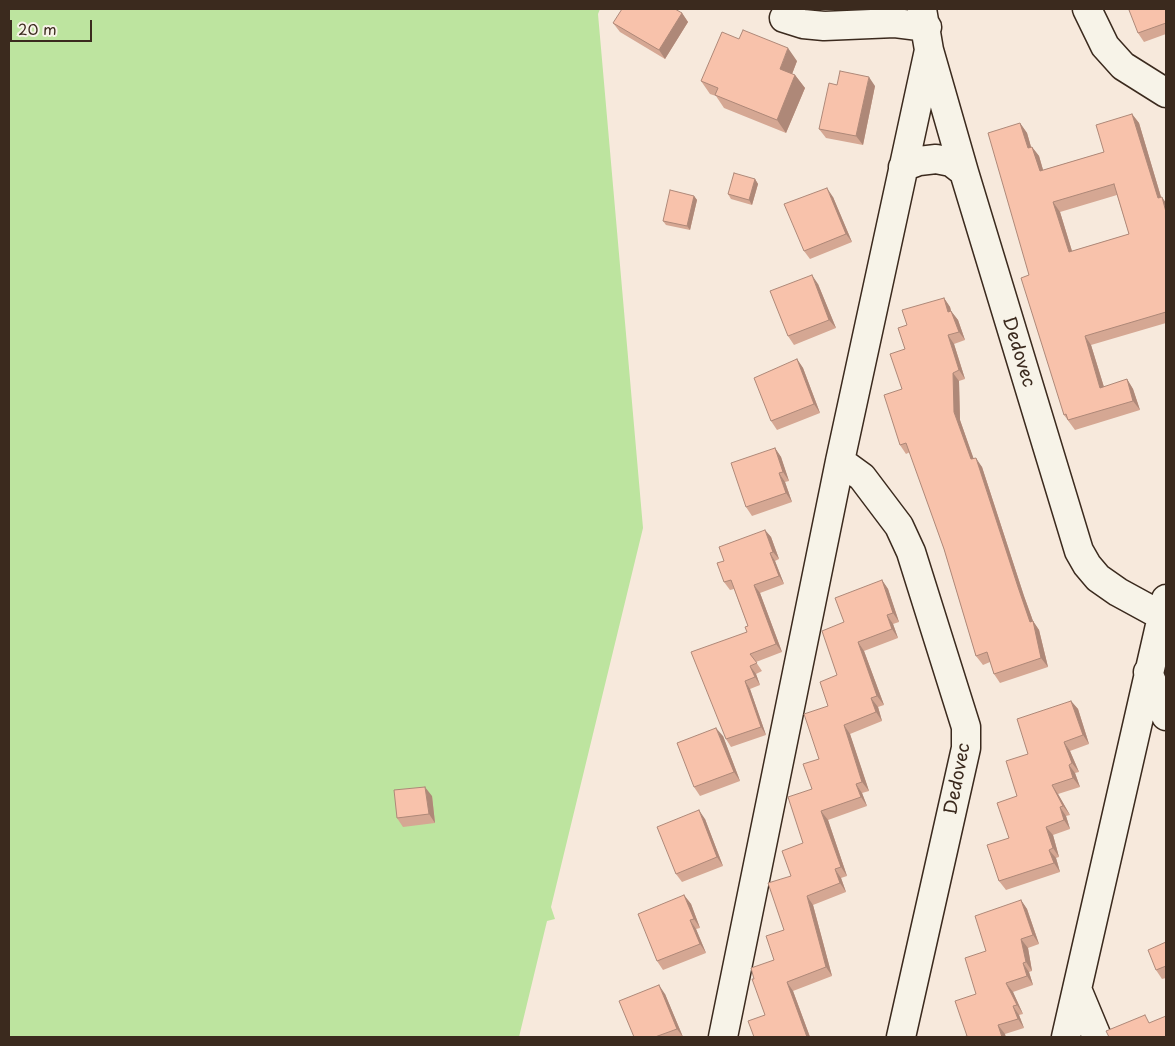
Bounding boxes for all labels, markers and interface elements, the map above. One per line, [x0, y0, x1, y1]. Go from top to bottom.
scale bar [12, 10, 95, 42]
text: 20 m [18, 17, 57, 40]
street label: Dedovec [997, 314, 1039, 390]
street label: Dedovec [940, 741, 976, 817]

